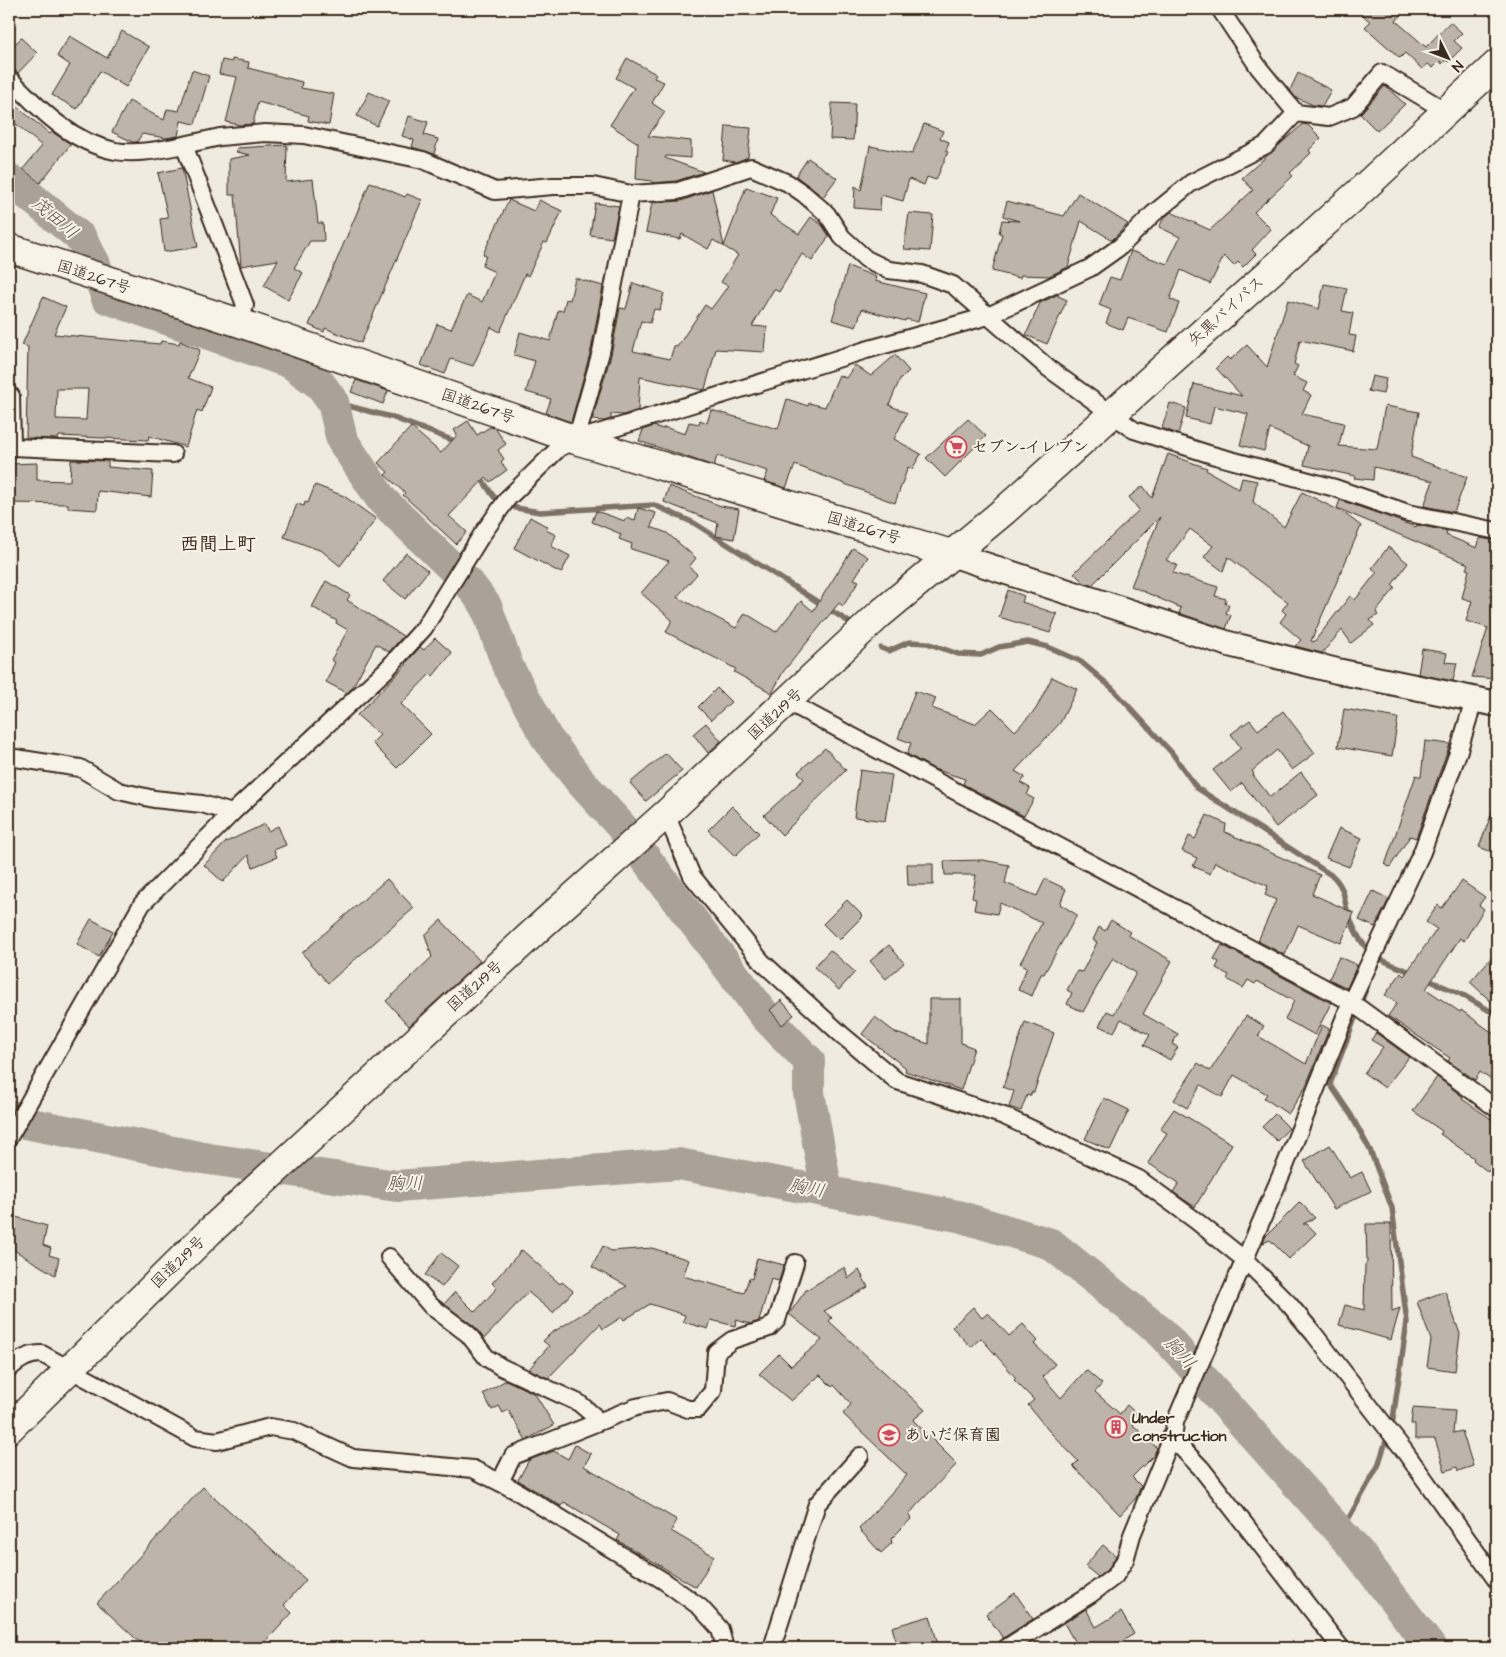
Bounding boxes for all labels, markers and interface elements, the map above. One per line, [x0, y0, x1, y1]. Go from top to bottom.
north arrow [1424, 32, 1474, 82]
text: N [1446, 56, 1467, 76]
water label: 茂田川 [26, 191, 84, 245]
street label: 国道267号 [54, 255, 134, 299]
street label: 矢黒バイパス [1183, 271, 1269, 351]
street label: 国道267号 [438, 383, 518, 429]
supermarket icon: セブン-イレブン [944, 435, 968, 459]
place label: セブン-イレブン [972, 436, 1089, 458]
street label: 国道267号 [824, 506, 904, 550]
district label: 西間上町 [180, 531, 256, 558]
street label: 国道219号 [743, 683, 807, 745]
street label: 国道219号 [442, 955, 508, 1017]
water label: 胸川 [387, 1171, 423, 1196]
water label: 胸川 [787, 1172, 827, 1204]
street label: 国道219号 [146, 1230, 210, 1294]
water label: 胸川 [1159, 1331, 1201, 1375]
place label: Under construction [1132, 1407, 1227, 1447]
building icon: Under construction [1104, 1415, 1128, 1439]
school or university icon: あいだ保育園 [877, 1423, 901, 1447]
place label: あいだ保育園 [905, 1424, 1001, 1446]

